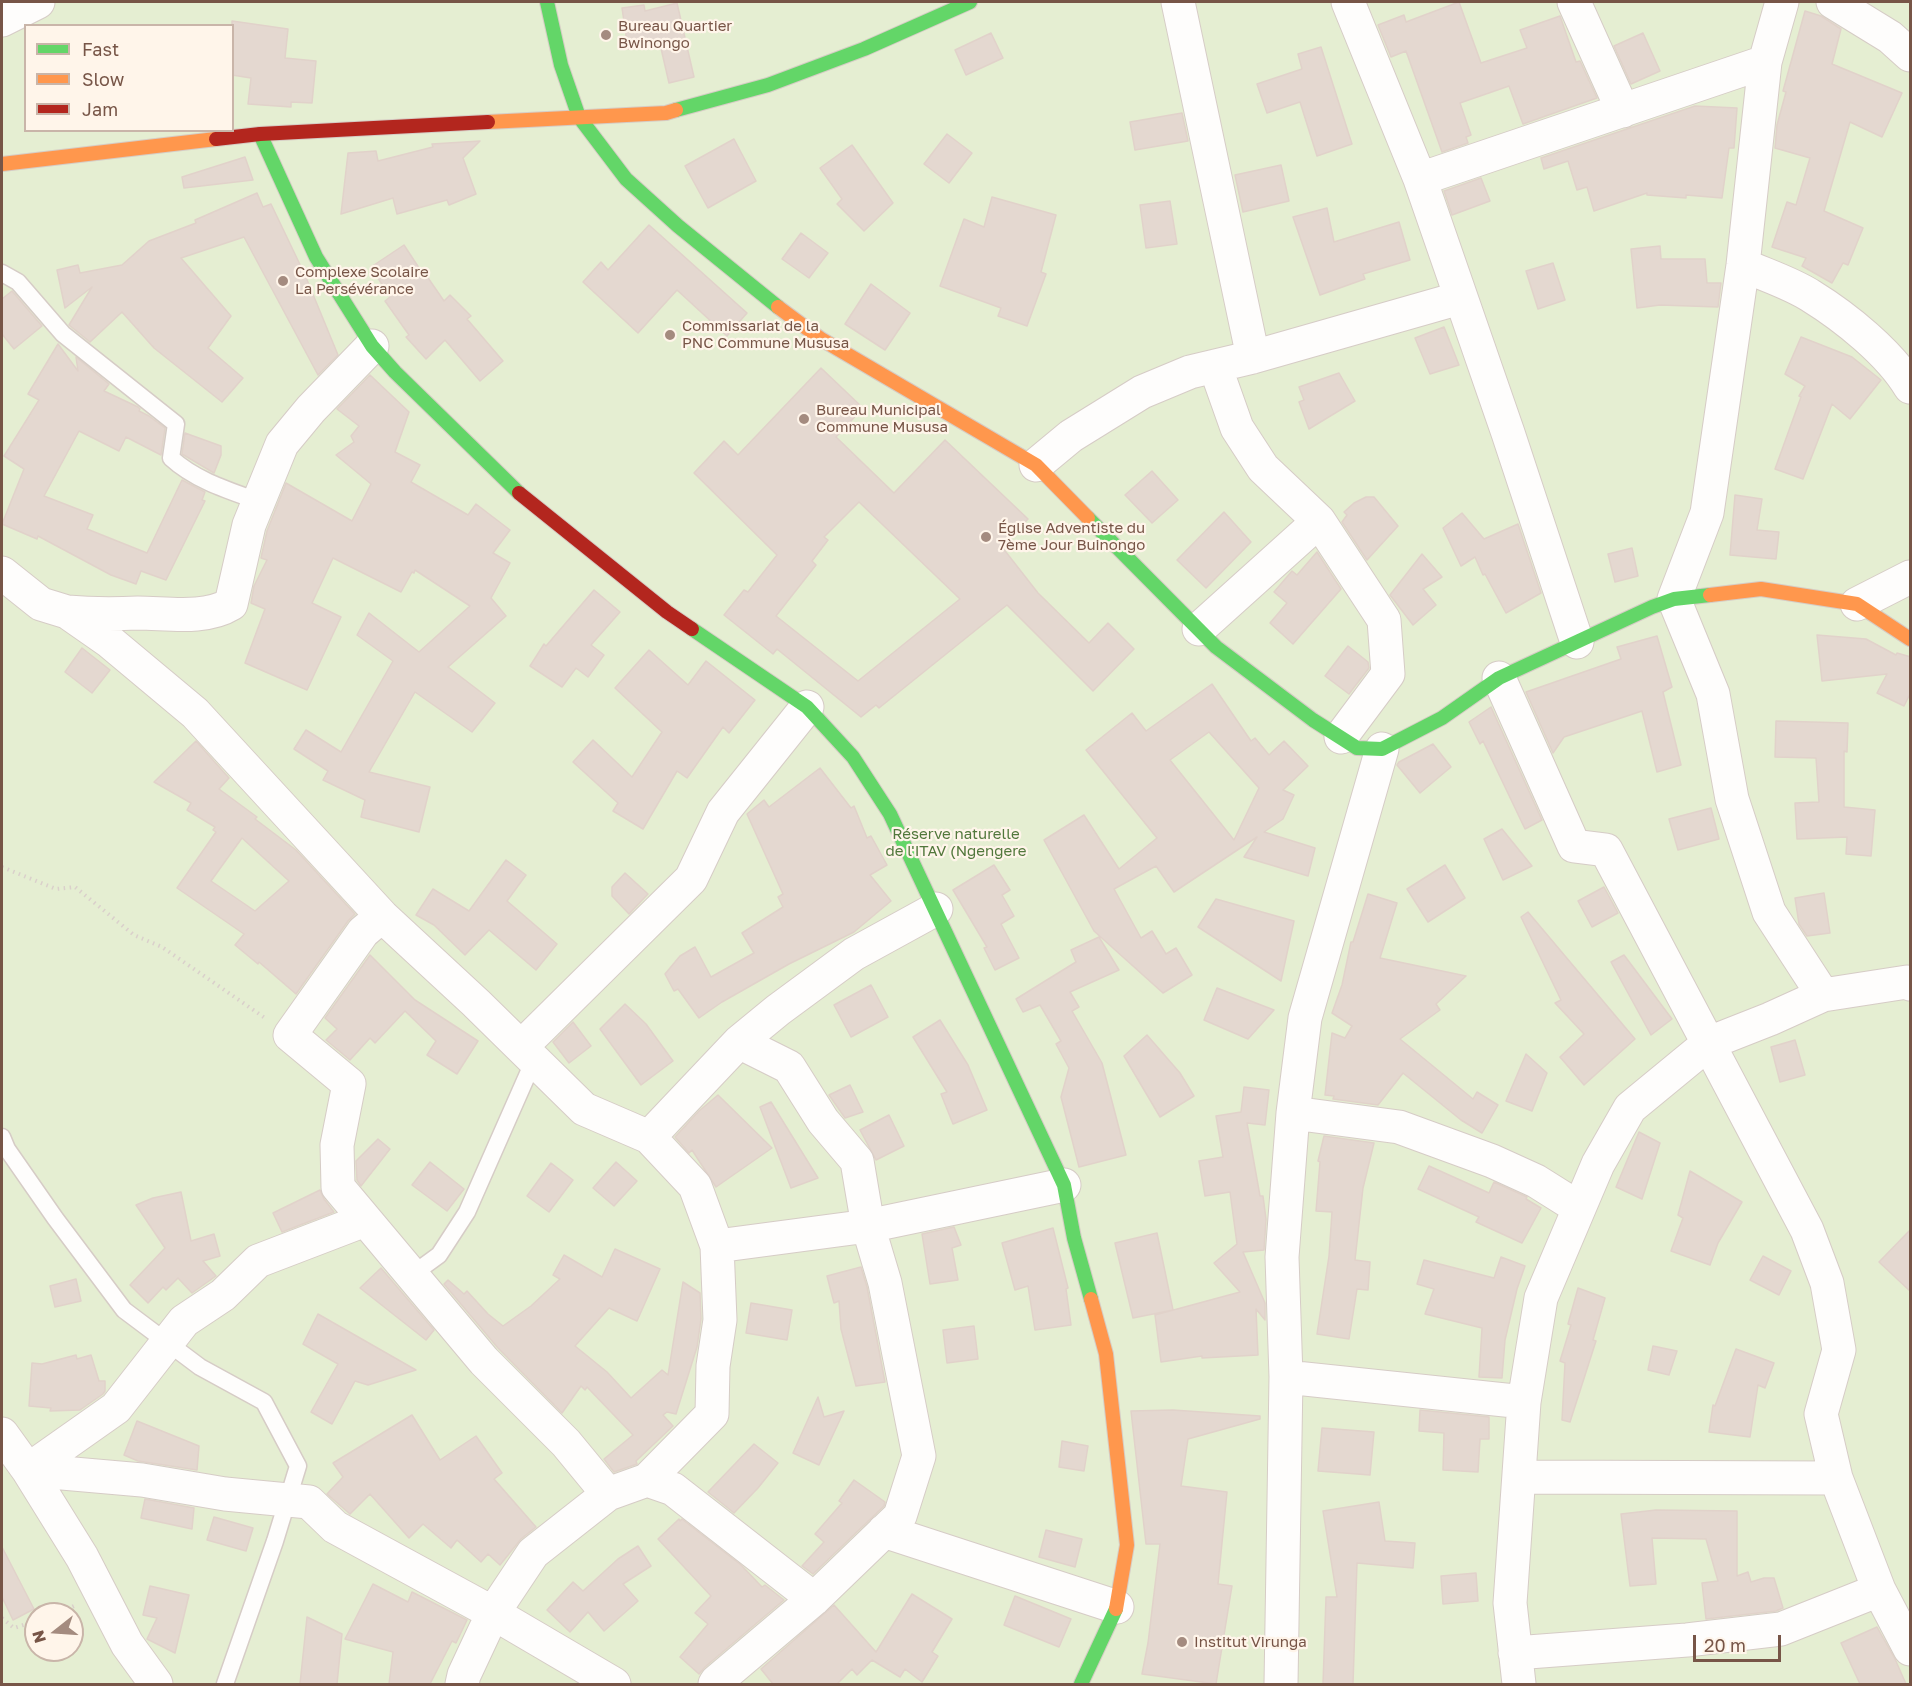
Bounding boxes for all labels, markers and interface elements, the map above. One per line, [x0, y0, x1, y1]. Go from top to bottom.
place label: Bureau Quartier Bwinongo [618, 17, 732, 52]
legend [24, 24, 234, 132]
marker: Bureau Quartier Bwinongo [599, 28, 613, 42]
text: Fast [82, 38, 119, 60]
text: Slow [82, 68, 124, 90]
text: Jam [82, 98, 118, 120]
place label: Complexe Scolaire La Persévérance [295, 263, 429, 298]
marker: Complexe Scolaire La Persévérance [276, 274, 290, 288]
place label: Commissariat de la PNC Commune Mususa [682, 317, 849, 352]
marker: Commissariat de la PNC Commune Mususa [663, 328, 677, 342]
place label: Bureau Municipal Commune Mususa [816, 401, 948, 436]
marker: Bureau Municipal Commune Mususa [797, 412, 811, 426]
place label: Église Adventiste du 7ème Jour Buinongo [998, 519, 1145, 554]
marker: Église Adventiste du 7ème Jour Buinongo [979, 530, 993, 544]
park label: Réserve naturelle de l'ITAV (Ngengere [885, 825, 1027, 860]
north arrow [24, 1602, 84, 1662]
scale bar [1696, 1623, 1784, 1661]
text: N [27, 1628, 50, 1645]
place label: Institut Virunga [1194, 1633, 1307, 1651]
text: 20 m [1704, 1634, 1746, 1656]
marker: Institut Virunga [1175, 1635, 1189, 1649]

